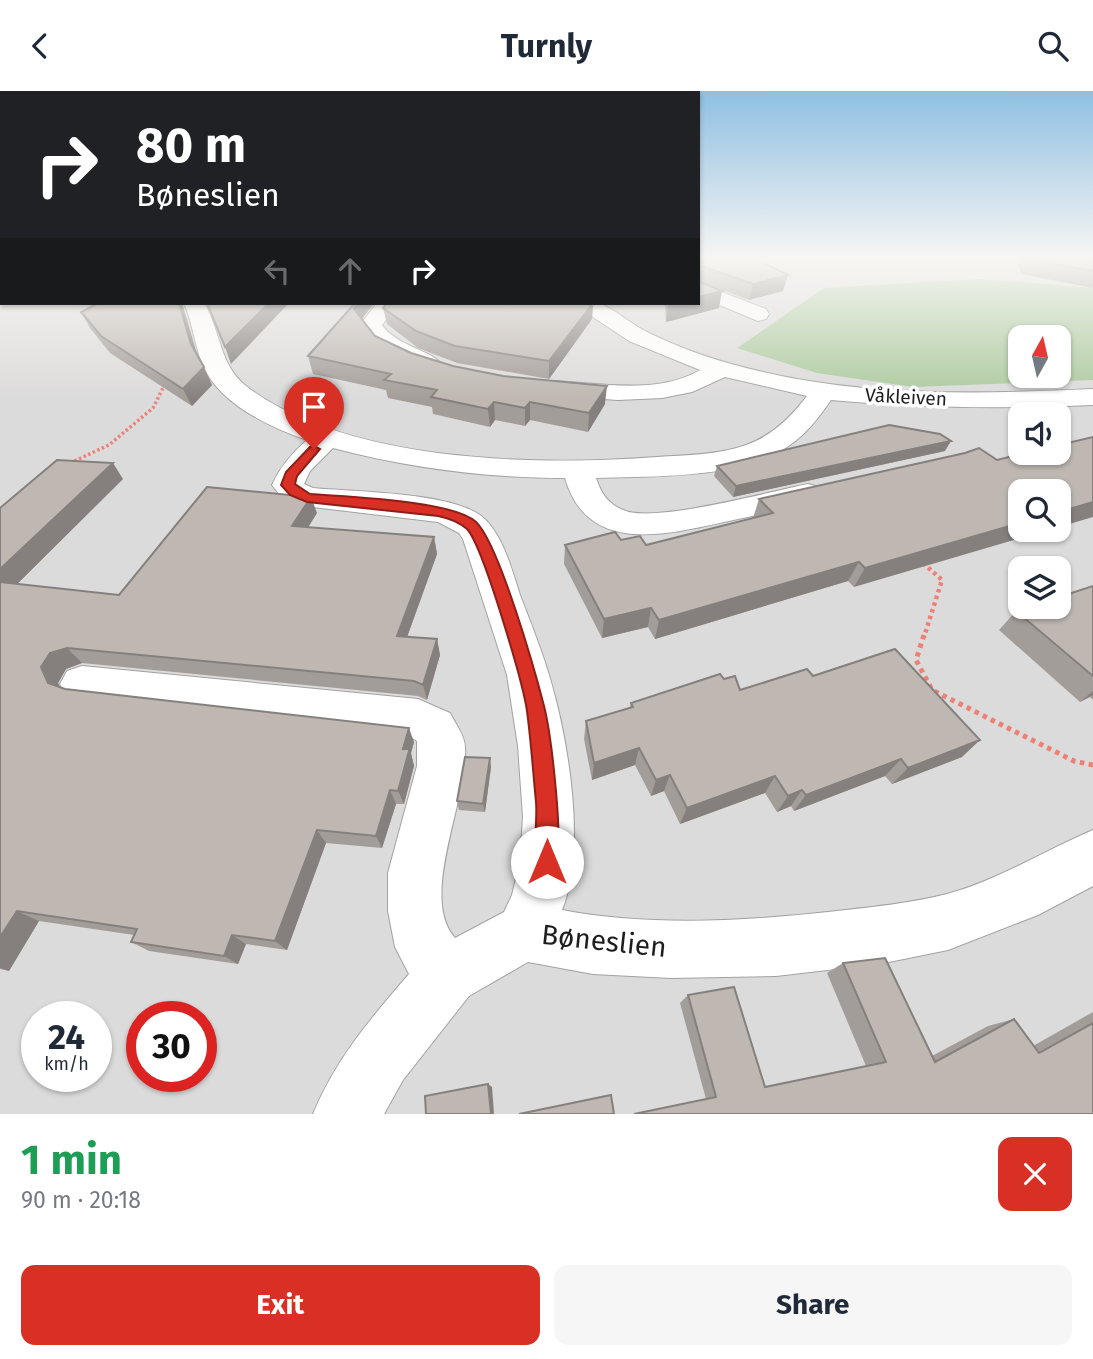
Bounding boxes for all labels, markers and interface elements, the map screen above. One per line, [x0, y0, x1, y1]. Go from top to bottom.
icon: back [21, 27, 59, 65]
text: Turnly [501, 27, 592, 65]
icon: search [1034, 27, 1072, 65]
text: 80 m [136, 116, 246, 175]
icon: right [21, 119, 112, 210]
text: Bøneslien [136, 176, 280, 214]
icon: left [258, 252, 296, 290]
icon: ahead [331, 252, 369, 290]
icon: right [404, 252, 442, 290]
north arrow [1008, 325, 1071, 389]
map controls [1008, 325, 1071, 619]
pin [284, 377, 344, 449]
street label: Våkleiven [865, 383, 947, 411]
icon: arrive [295, 388, 333, 426]
button: sound [1008, 402, 1071, 465]
button: search [1008, 479, 1071, 542]
button: layers [1008, 556, 1071, 619]
position arrow [510, 825, 584, 899]
street label: Bøneslien [540, 918, 668, 964]
speed limit sign: 30 [126, 1001, 217, 1092]
text: 24 [48, 1016, 85, 1058]
text: km/h [44, 1053, 89, 1075]
text: 1 min [21, 1135, 122, 1185]
button: close [998, 1137, 1072, 1211]
text: 90 m · 20:18 [21, 1186, 141, 1214]
button: Exit [21, 1265, 540, 1345]
button: Share [554, 1265, 1072, 1345]

